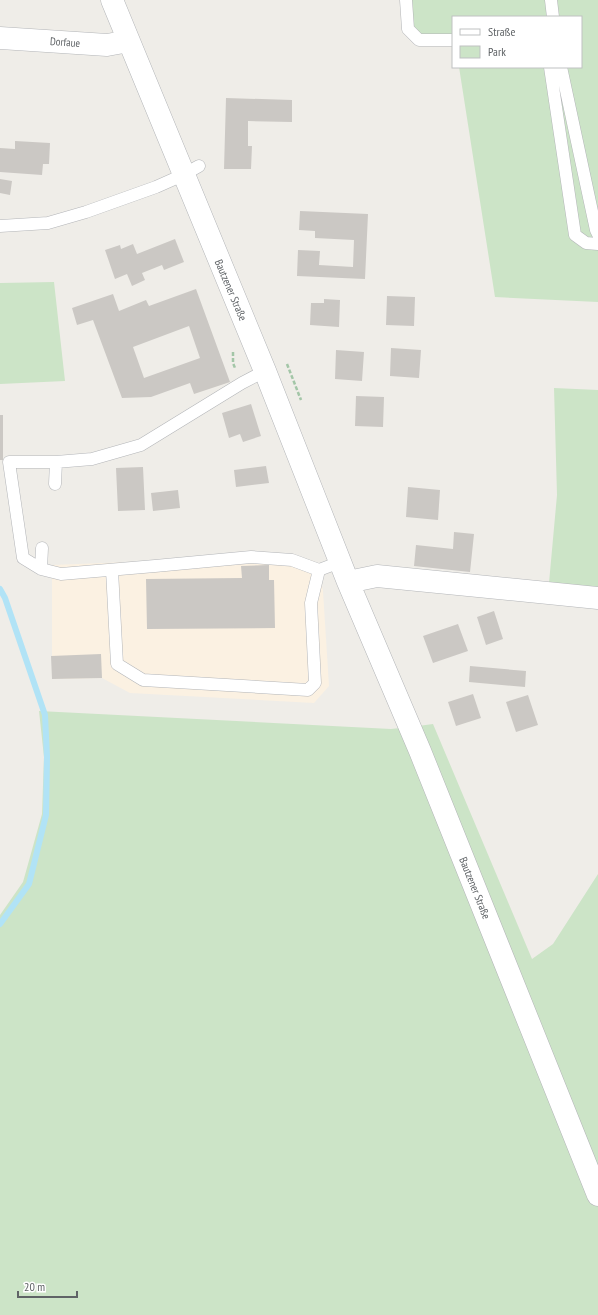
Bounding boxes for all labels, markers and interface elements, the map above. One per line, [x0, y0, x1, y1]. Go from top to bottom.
legend [452, 16, 582, 68]
text: Straße [488, 24, 515, 39]
street label: Dorfaue [50, 34, 81, 50]
text: Park [488, 44, 506, 59]
street label: Bautzener Straße [212, 257, 250, 323]
street label: Bautzener Straße [456, 855, 494, 921]
scale bar [18, 1273, 77, 1299]
text: 20 m [24, 1279, 45, 1294]

